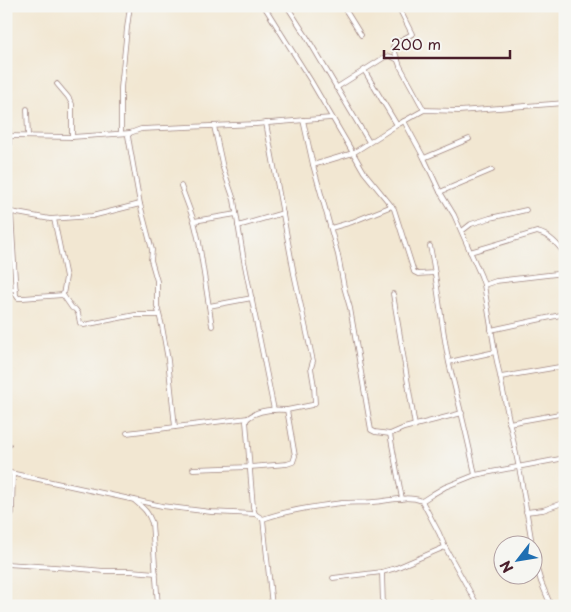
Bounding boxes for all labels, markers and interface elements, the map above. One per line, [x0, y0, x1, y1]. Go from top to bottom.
scale bar [384, 28, 510, 60]
text: 200 m [391, 32, 441, 55]
north arrow [494, 534, 544, 584]
text: N [495, 557, 518, 577]

